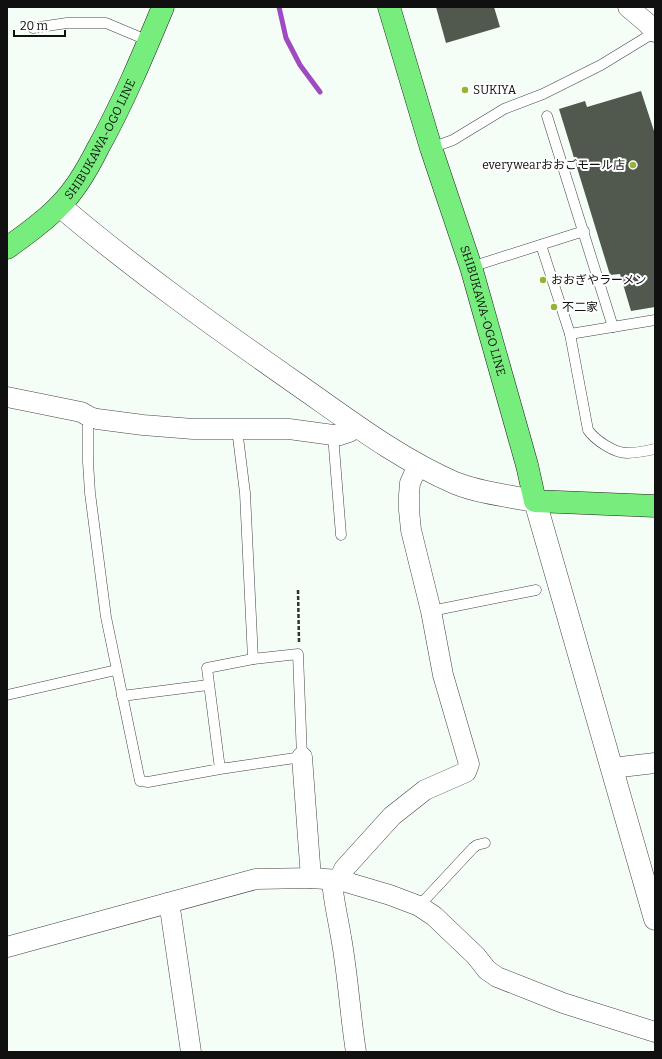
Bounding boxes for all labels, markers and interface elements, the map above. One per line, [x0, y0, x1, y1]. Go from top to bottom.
scale bar [14, 12, 65, 38]
text: 20 m [20, 19, 49, 33]
street label: SHIBUKAWA-OGO LINE [62, 77, 138, 202]
place label: SUKIYA [473, 83, 517, 97]
marker: SUKIYA [460, 85, 470, 95]
place label: everywearおおごモール店 [482, 158, 625, 172]
marker: everywearおおごモール店 [628, 160, 638, 170]
street label: SHIBUKAWA-OGO LINE [457, 244, 508, 378]
place label: おおぎやラーメン [551, 273, 647, 287]
marker: おおぎやラーメン [538, 275, 548, 285]
place label: 不二家 [562, 300, 598, 314]
marker: 不二家 [549, 302, 559, 312]

